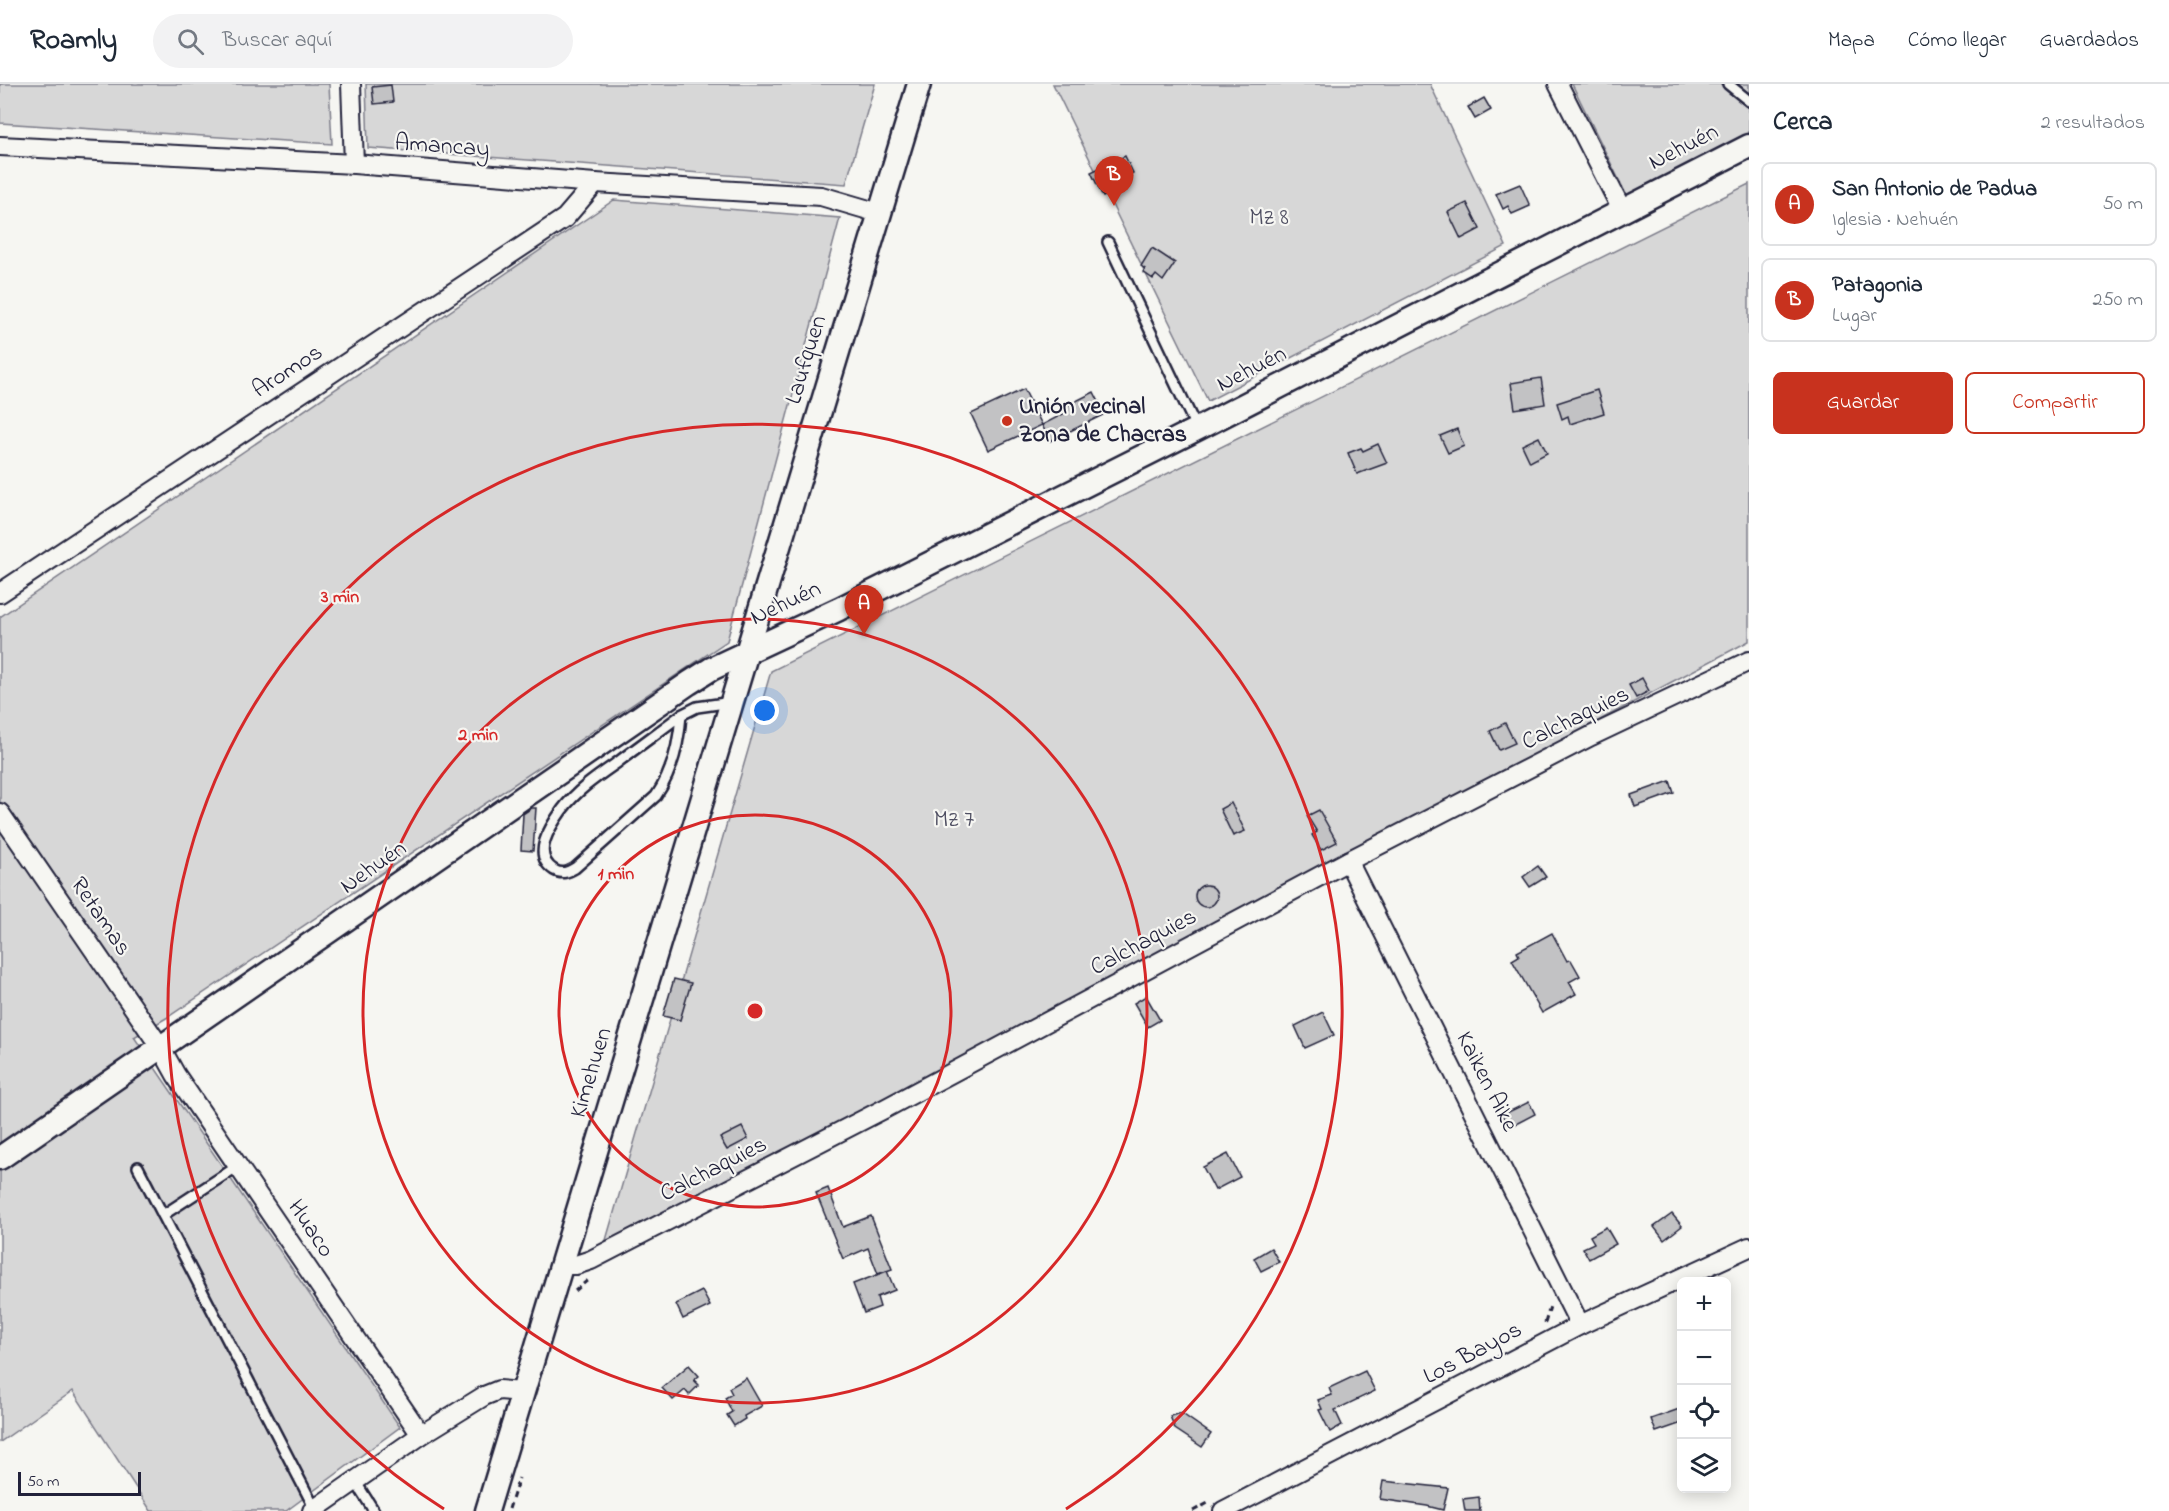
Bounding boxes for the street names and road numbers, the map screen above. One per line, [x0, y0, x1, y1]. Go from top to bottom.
street label: Nehuén [1643, 115, 1725, 181]
street label: Amancay [393, 126, 491, 169]
street label: Laufquen [777, 311, 837, 409]
street label: Aromos [246, 336, 330, 408]
street label: Nehuén [1211, 337, 1293, 403]
street label: Nehuén [745, 572, 827, 636]
street label: Calchaquies [1516, 678, 1636, 760]
street label: Nehuén [333, 832, 415, 904]
street label: Retamas [61, 870, 139, 964]
street label: Calchaquies [1085, 900, 1203, 986]
street label: Kimehuen [562, 1023, 622, 1123]
street label: Kaiken Aike [1446, 1026, 1526, 1138]
street label: Calchaquies [654, 1128, 774, 1212]
street label: Huaco [278, 1193, 342, 1265]
street label: Los Bayos [1417, 1313, 1529, 1396]

